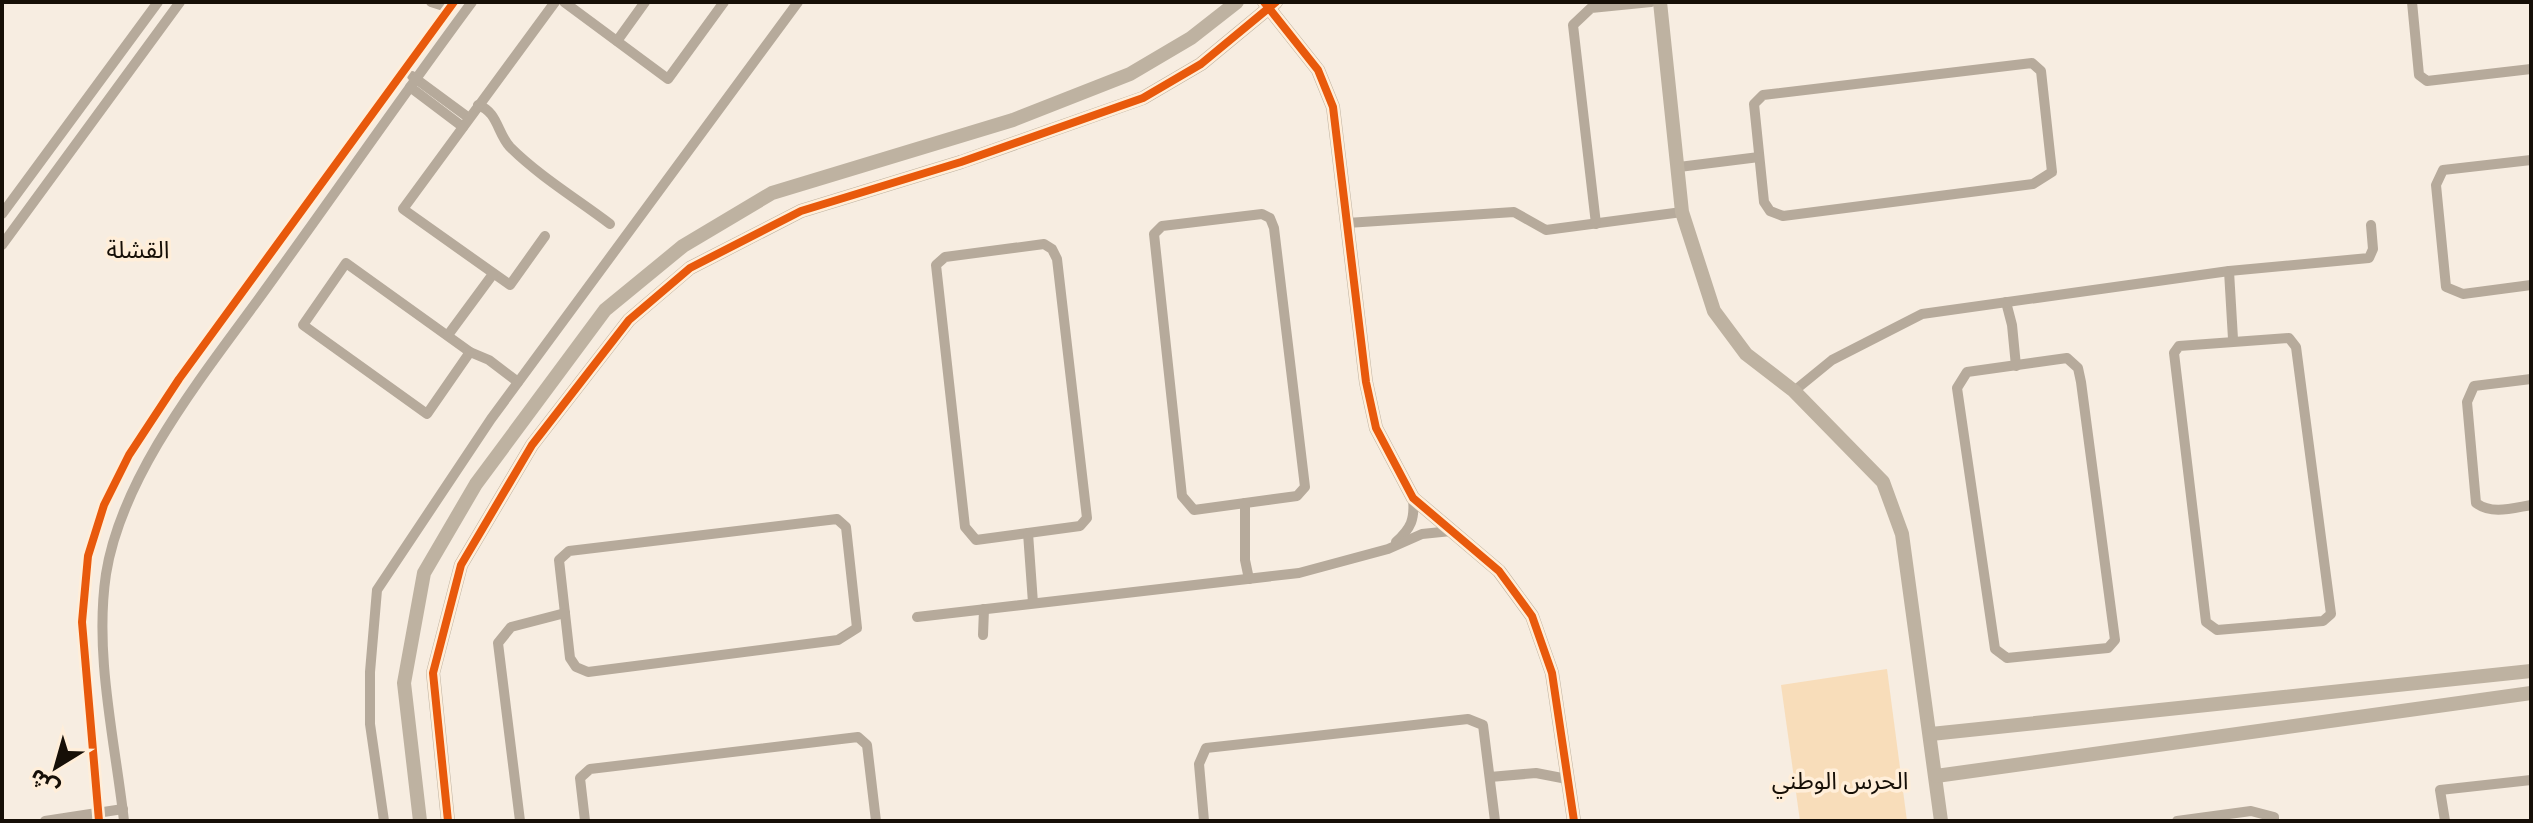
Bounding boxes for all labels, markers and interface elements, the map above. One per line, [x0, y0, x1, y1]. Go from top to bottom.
district label: القشلة [106, 232, 170, 265]
north arrow [16, 727, 96, 807]
text: ش [22, 763, 64, 805]
district label: الحرس الوطني [1772, 763, 1908, 799]

